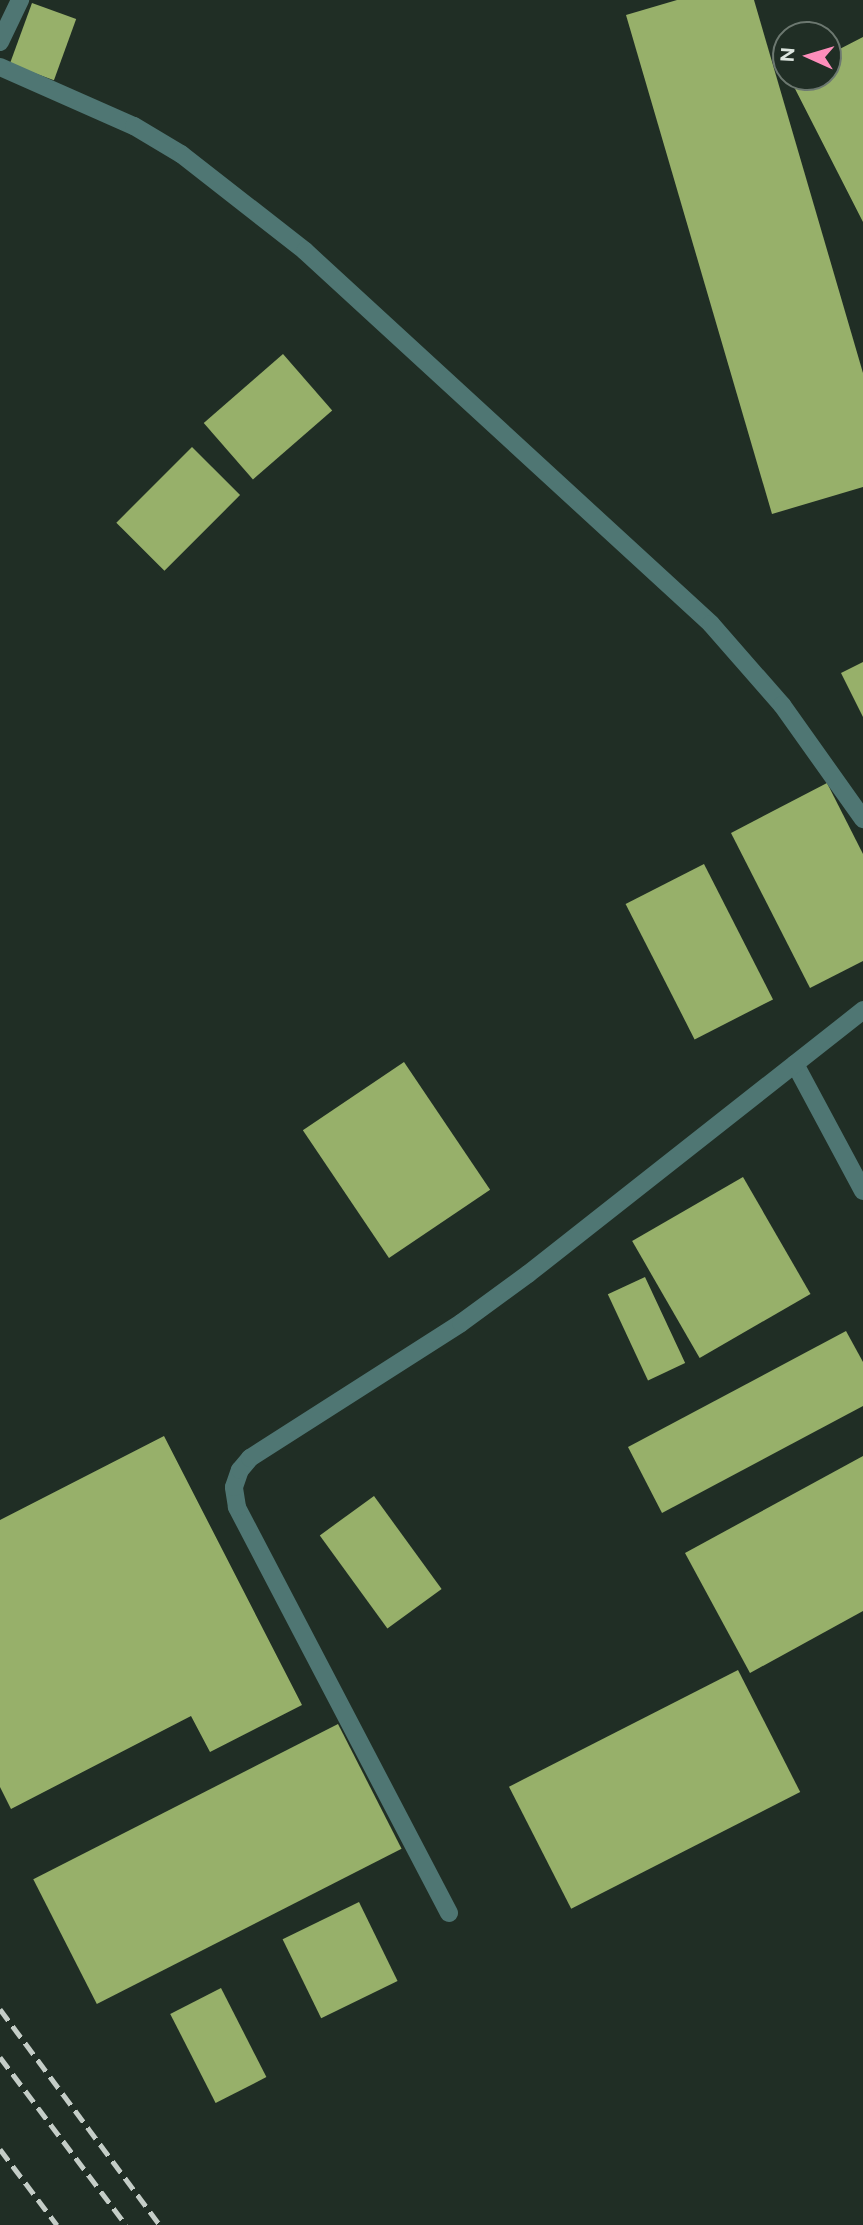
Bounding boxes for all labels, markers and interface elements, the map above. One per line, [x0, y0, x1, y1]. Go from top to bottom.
north arrow [772, 21, 842, 91]
text: N [776, 47, 800, 63]

